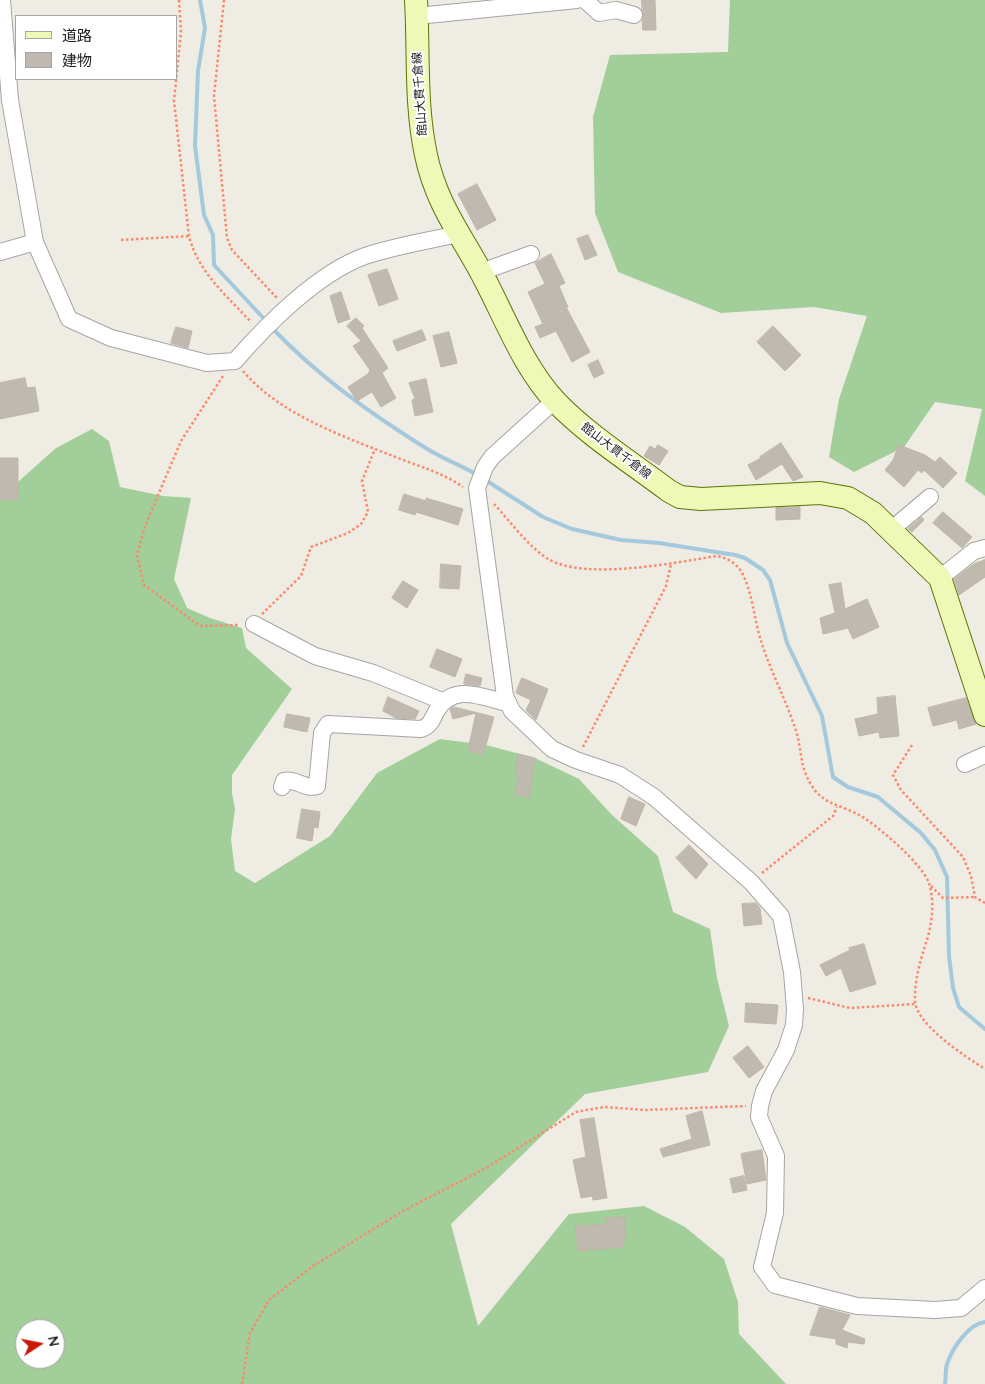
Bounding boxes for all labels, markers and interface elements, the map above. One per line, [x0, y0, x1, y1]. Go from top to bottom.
legend [15, 15, 178, 80]
text: 道路 [62, 26, 92, 45]
text: 建物 [62, 51, 92, 70]
street label: 館山大貫千倉線 [410, 52, 430, 136]
street label: 館山大貫千倉線 [578, 420, 654, 482]
north arrow [15, 1319, 65, 1369]
text: N [44, 1335, 64, 1348]

